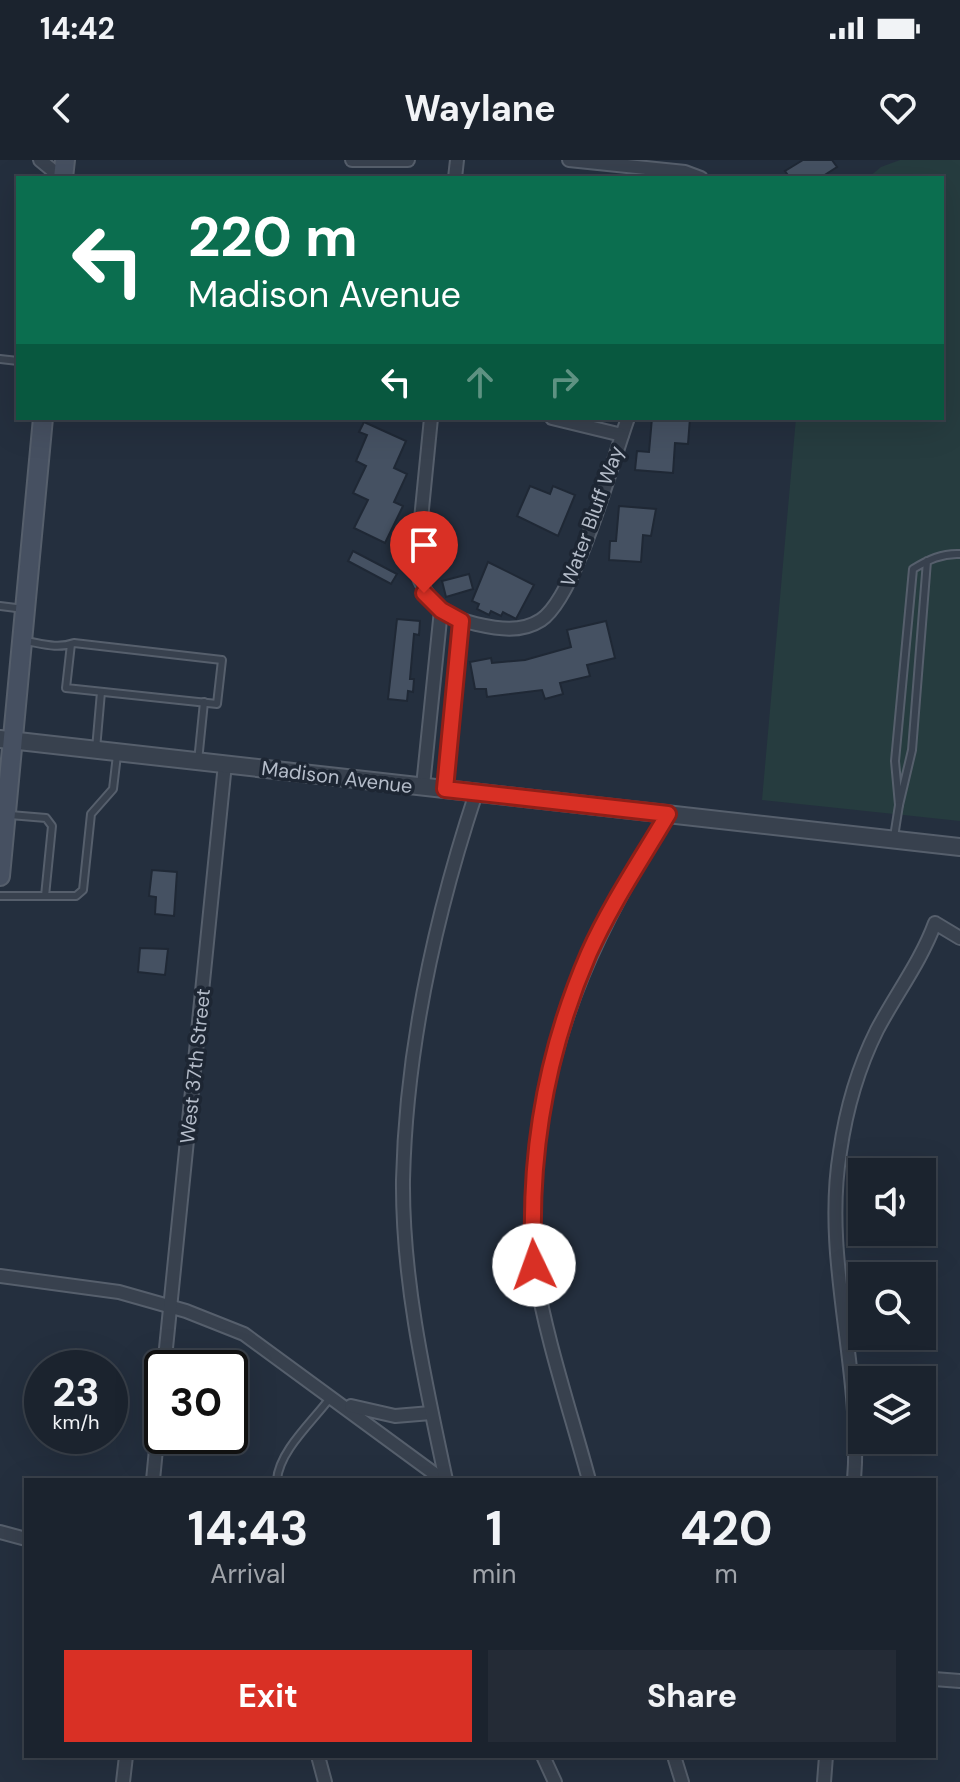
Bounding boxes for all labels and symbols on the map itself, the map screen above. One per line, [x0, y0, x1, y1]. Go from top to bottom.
street label: Water Bluff Way [555, 442, 629, 590]
pin [390, 511, 458, 593]
street label: Madison Avenue [260, 755, 414, 799]
street label: West 37th Street [174, 987, 216, 1145]
position arrow [492, 1223, 576, 1307]
speed limit sign: 30 [144, 1350, 248, 1454]

